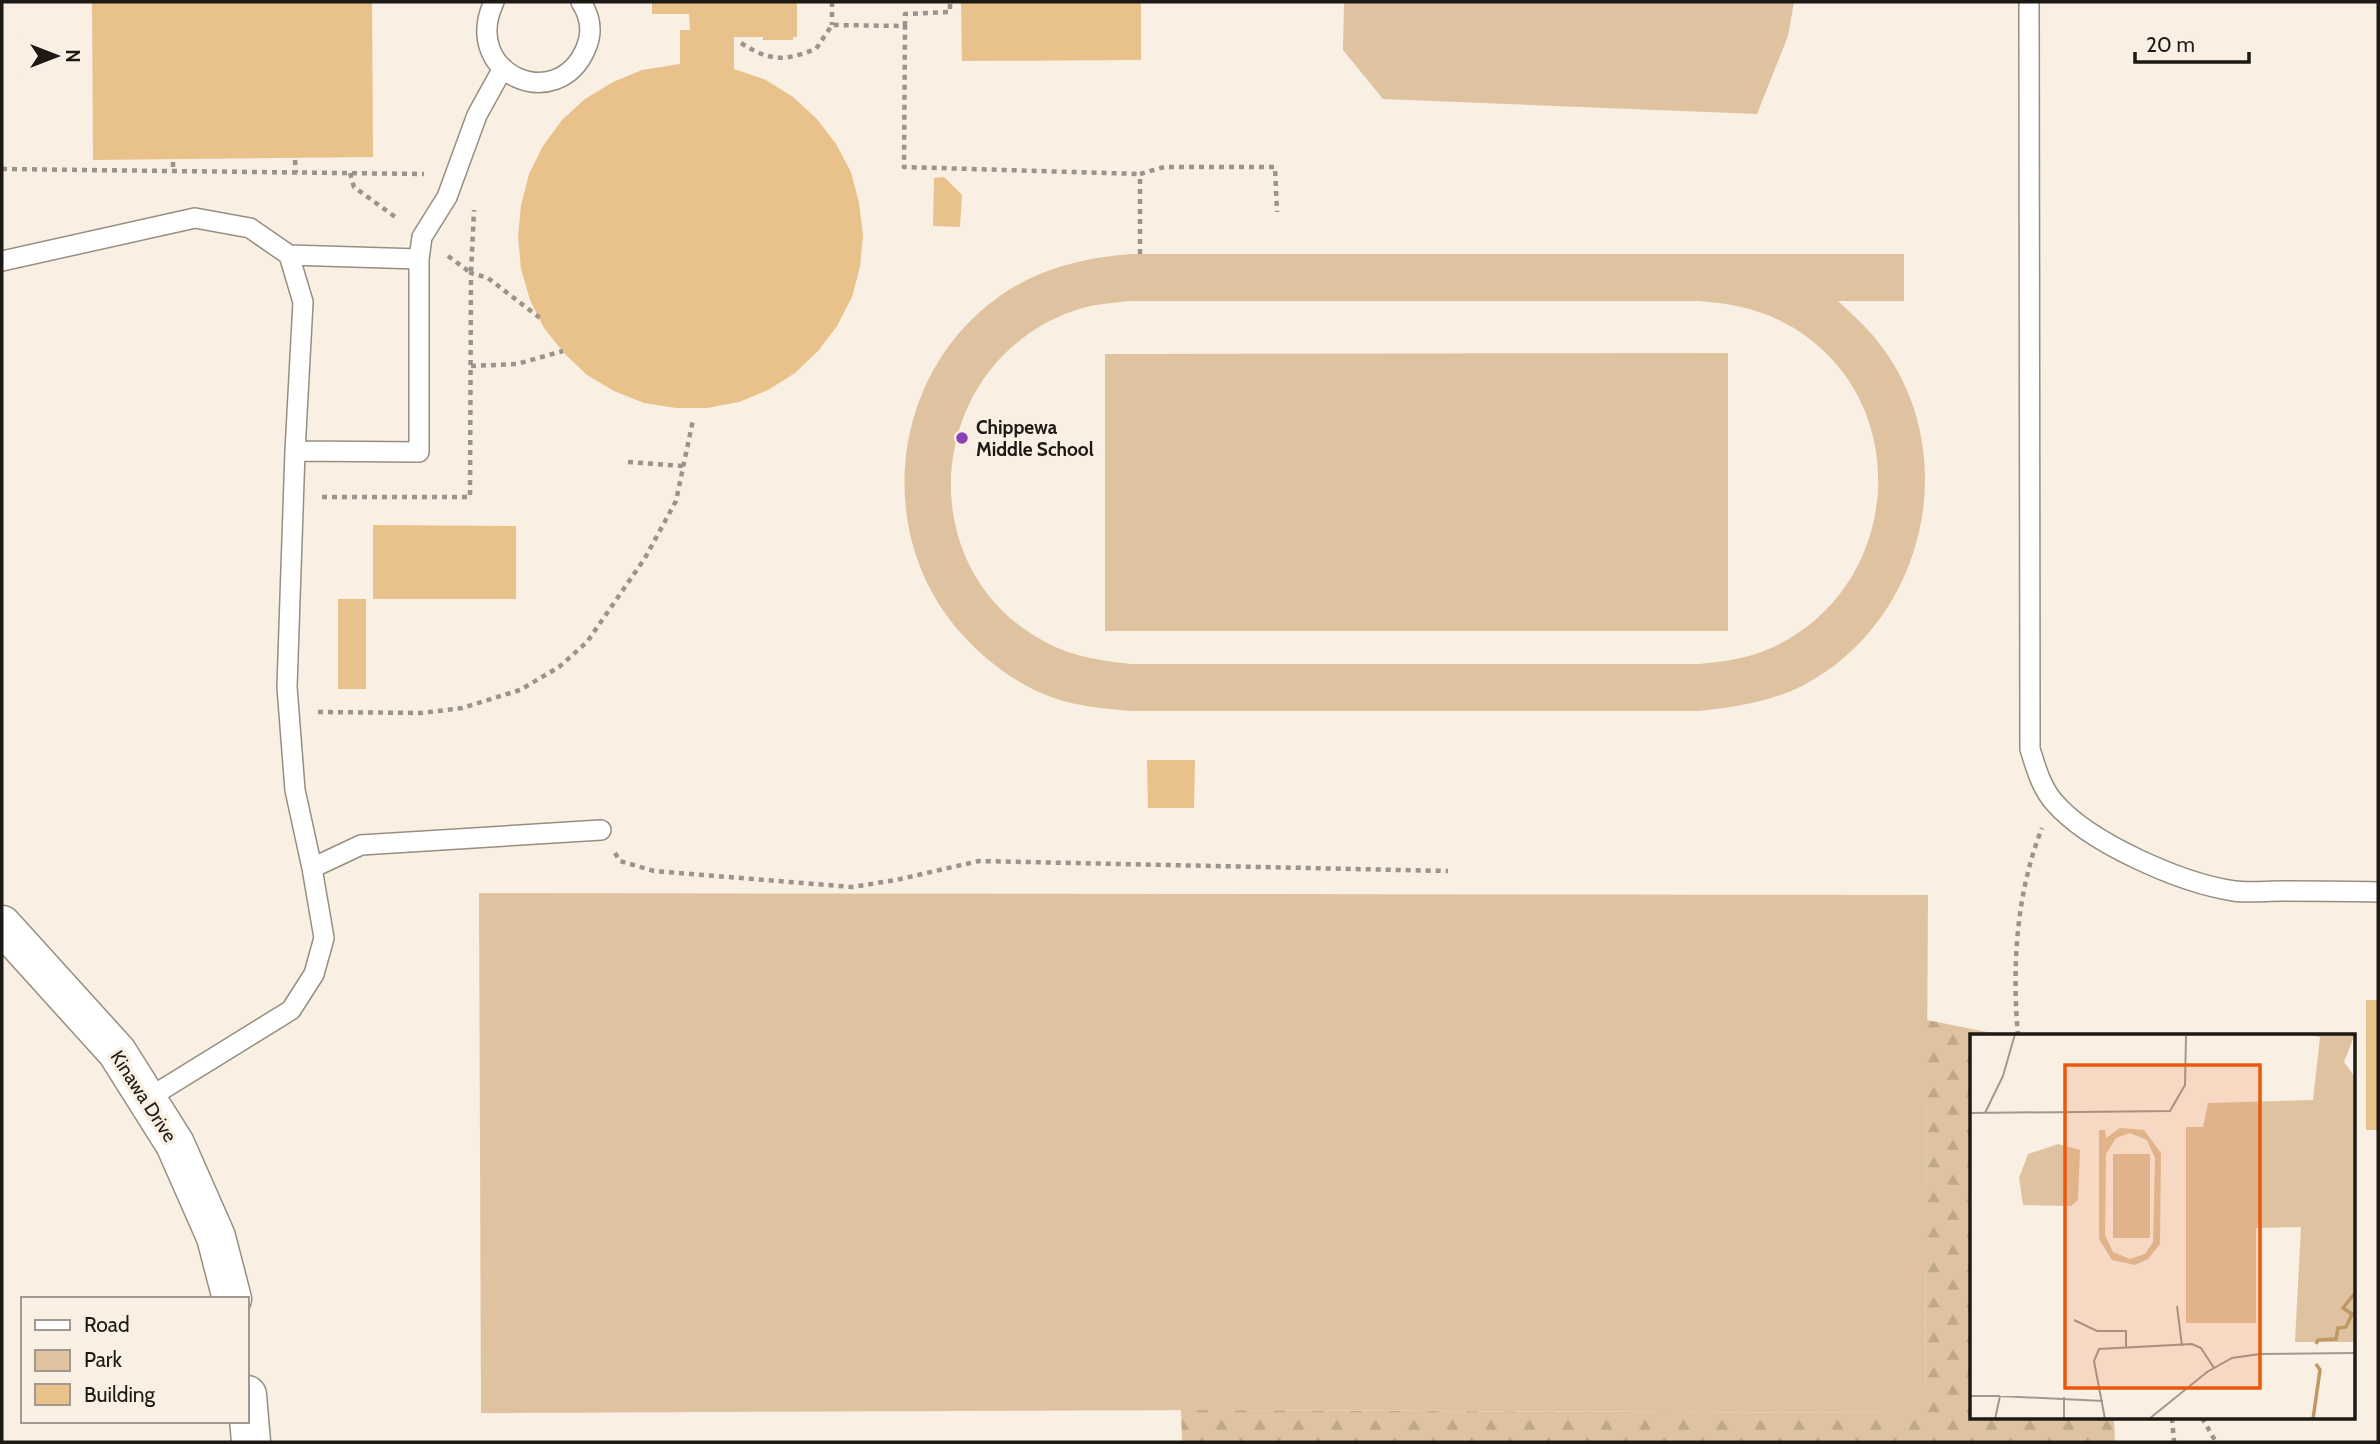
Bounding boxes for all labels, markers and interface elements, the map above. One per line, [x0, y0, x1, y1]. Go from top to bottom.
north arrow [21, 21, 91, 91]
scale bar [2135, 21, 2249, 65]
text: 20 m [2146, 32, 2195, 57]
text: N [61, 49, 84, 63]
place label: Chippewa Middle School [976, 416, 1094, 461]
marker: Chippewa Middle School [954, 430, 970, 446]
inset map [1970, 1034, 2356, 1420]
street label: Kinawa Drive [105, 1046, 182, 1147]
legend [21, 1297, 248, 1423]
text: Road [84, 1312, 130, 1337]
text: Park [84, 1347, 122, 1372]
text: Building [84, 1382, 156, 1407]

